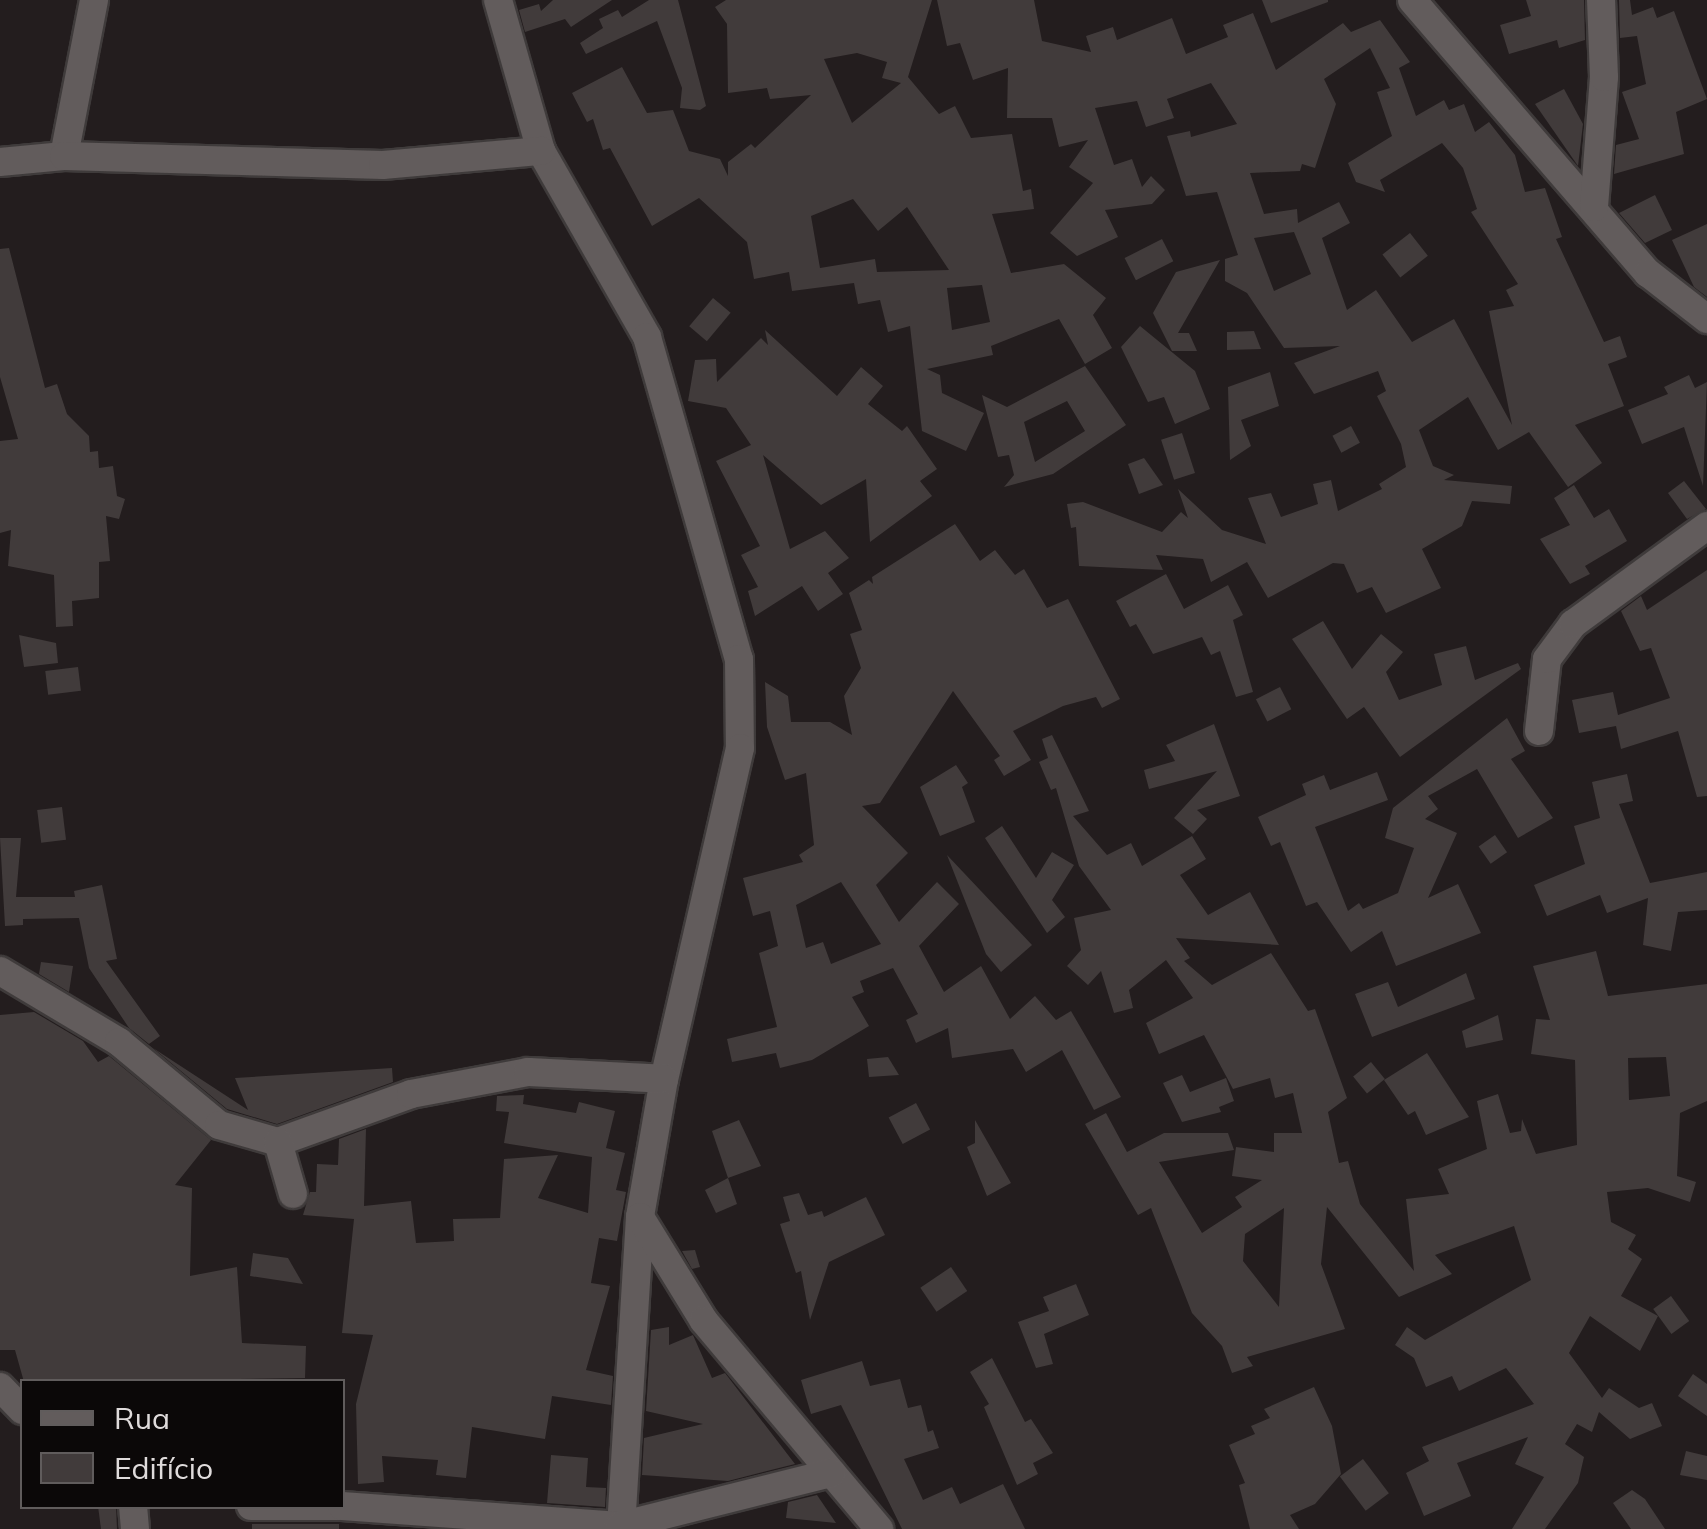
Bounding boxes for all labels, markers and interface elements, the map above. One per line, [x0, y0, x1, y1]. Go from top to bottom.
legend [20, 1379, 345, 1509]
text: Rua [114, 1399, 170, 1437]
text: Edifício [114, 1449, 213, 1487]

